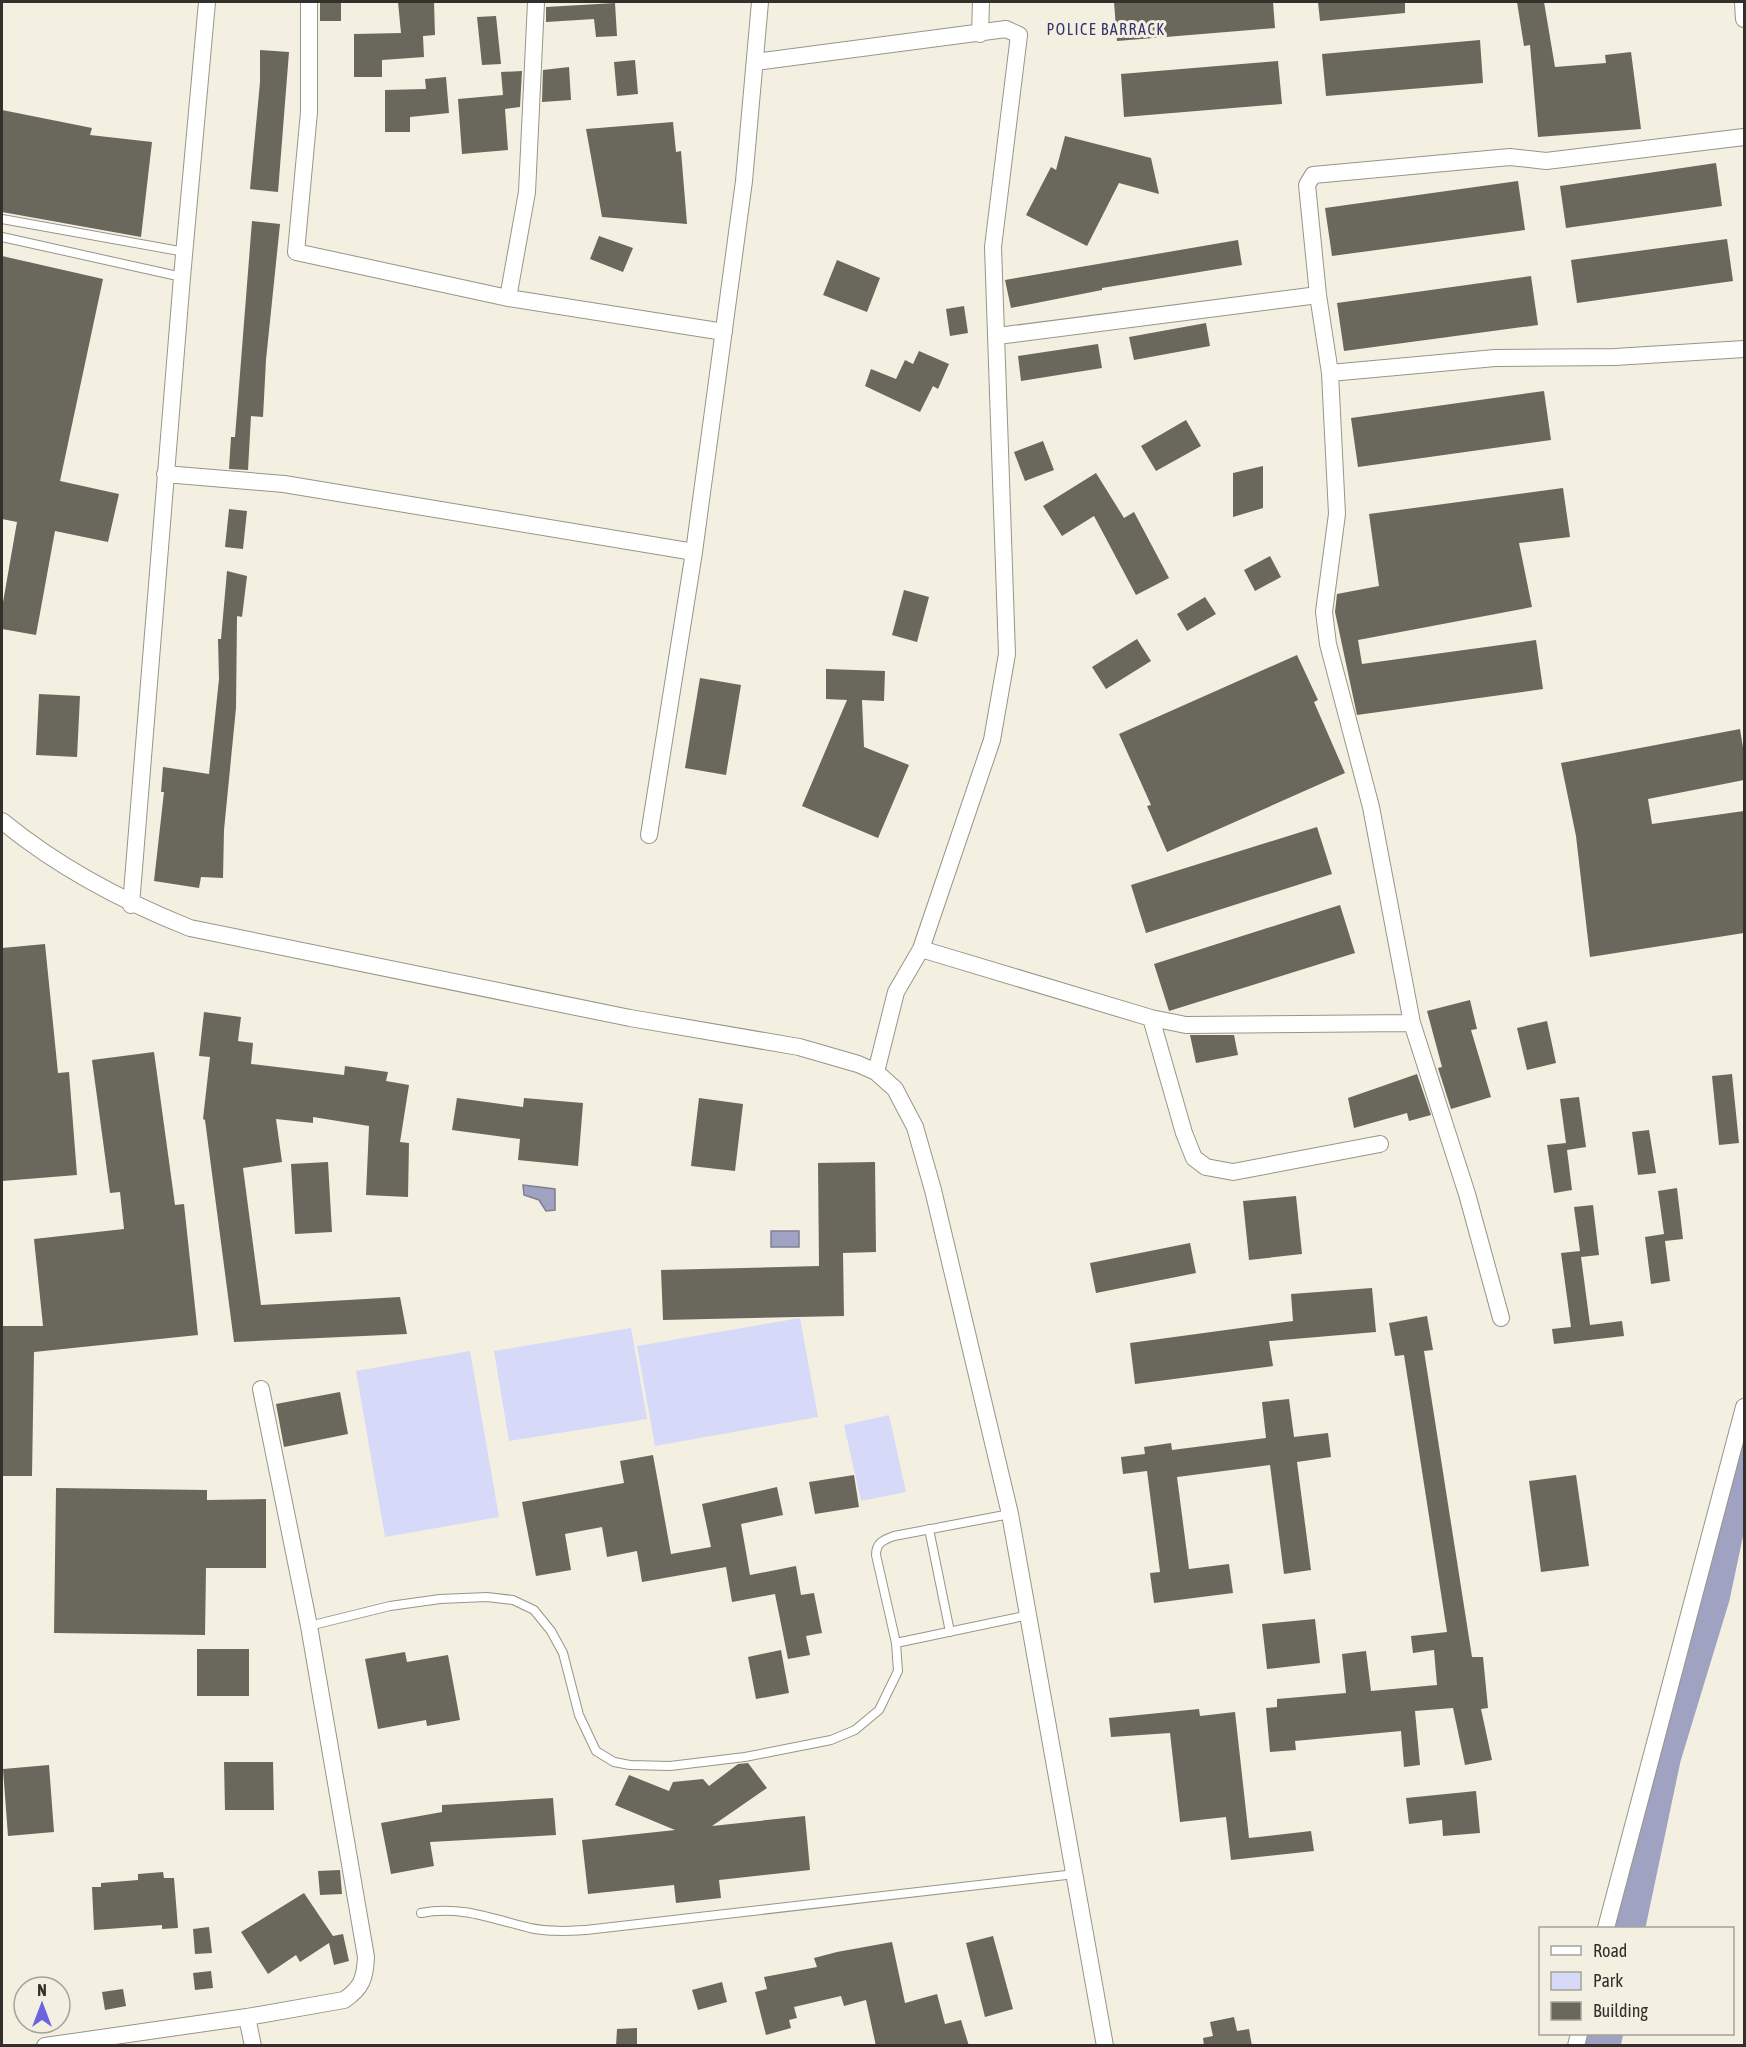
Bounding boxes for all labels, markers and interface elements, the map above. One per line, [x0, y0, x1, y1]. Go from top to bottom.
district label: POLICE BARRACK [1047, 20, 1165, 38]
legend [1539, 1927, 1734, 2035]
text: Road [1593, 1940, 1627, 1961]
text: Park [1593, 1970, 1623, 1991]
north arrow [12, 1975, 72, 2035]
text: N [37, 1981, 47, 1999]
text: Building [1593, 2000, 1648, 2021]

